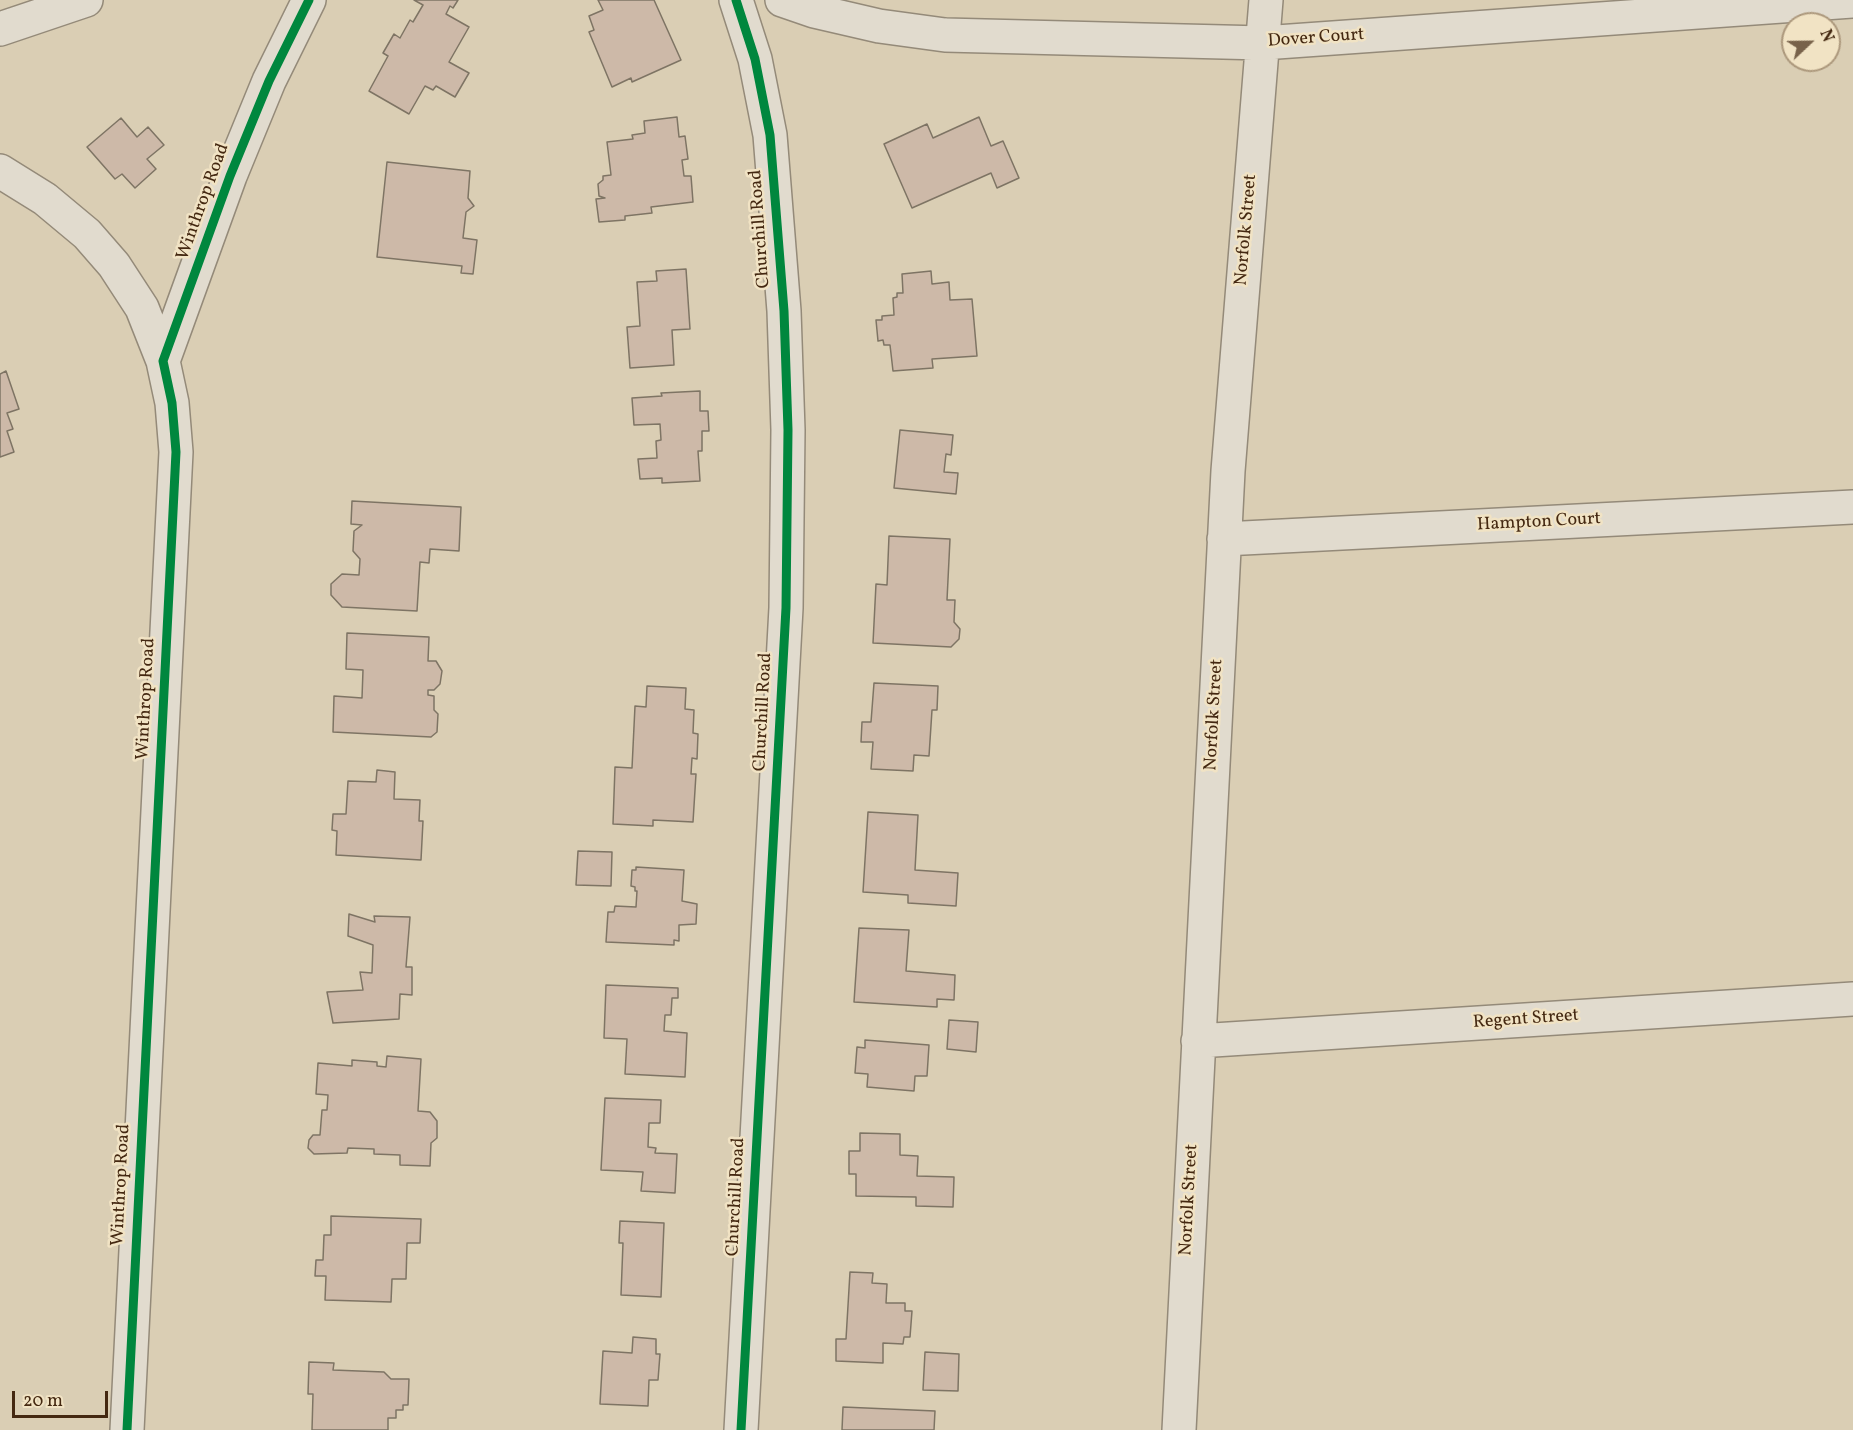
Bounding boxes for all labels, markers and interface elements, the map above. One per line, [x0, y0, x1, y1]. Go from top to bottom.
north arrow [1781, 12, 1841, 72]
street label: Dover Court [1267, 25, 1365, 53]
text: N [1813, 26, 1838, 46]
street label: Winthrop Road [173, 141, 235, 263]
street label: Churchill Road [746, 169, 776, 289]
street label: Norfolk Street [1231, 173, 1263, 287]
street label: Hampton Court [1476, 509, 1602, 537]
street label: Winthrop Road [133, 637, 161, 761]
street label: Churchill Road [750, 652, 778, 772]
street label: Norfolk Street [1201, 659, 1229, 771]
street label: Regent Street [1472, 1006, 1580, 1034]
street label: Winthrop Road [108, 1123, 136, 1247]
street label: Churchill Road [723, 1137, 751, 1257]
street label: Norfolk Street [1176, 1144, 1204, 1256]
scale bar [15, 1379, 111, 1417]
text: 20 m [23, 1389, 63, 1414]

